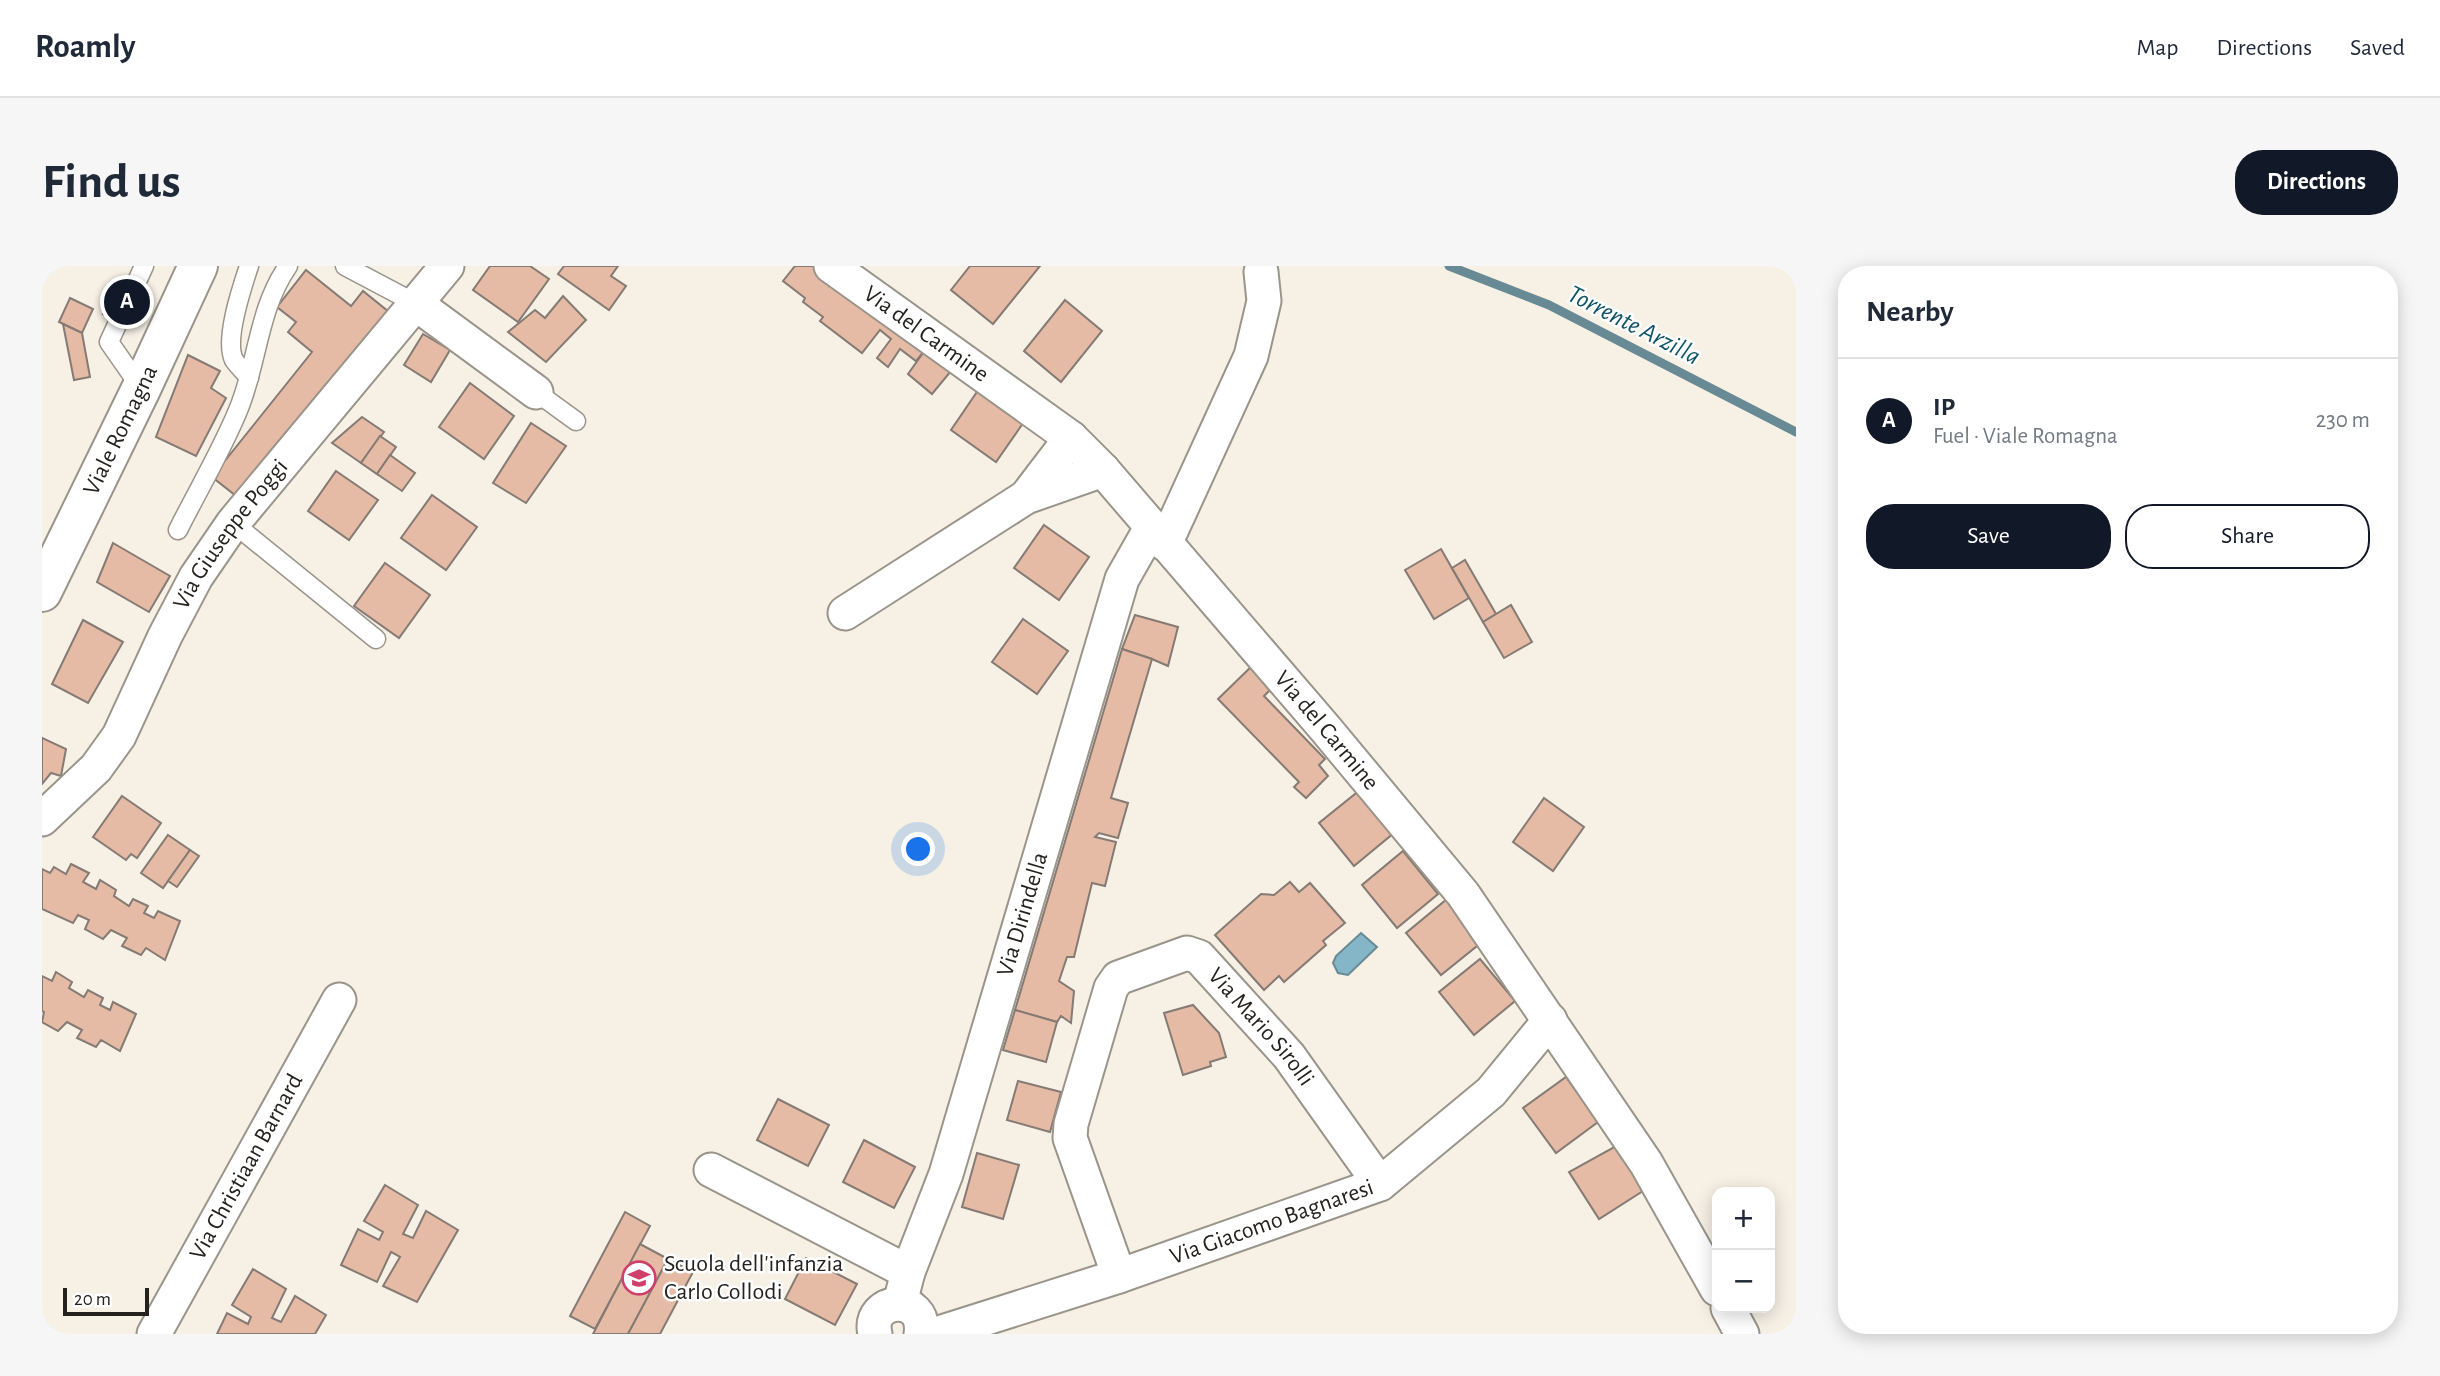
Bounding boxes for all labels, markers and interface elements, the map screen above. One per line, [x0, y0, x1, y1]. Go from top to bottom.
text: Roamly [35, 31, 135, 64]
text: Map [2136, 36, 2178, 60]
text: Directions [2216, 36, 2312, 60]
text: Saved [2350, 36, 2405, 60]
button: Directions [2235, 150, 2398, 215]
text: Find us [42, 158, 181, 207]
pin: A [104, 276, 150, 328]
water label: Torrente Arzilla [1563, 280, 1705, 370]
street label: Via del Carmine [859, 281, 993, 387]
text: Nearby [1866, 297, 1954, 327]
street label: Viale Romagna [79, 362, 162, 499]
text: IP [1933, 394, 1955, 420]
text: A [1882, 409, 1896, 432]
text: 230 m [2316, 409, 2370, 432]
text: Fuel · Viale Romagna [1933, 425, 2118, 448]
street label: Via Giuseppe Poggi [169, 455, 292, 613]
button: Save [1866, 504, 2111, 569]
button: Share [2125, 504, 2370, 569]
street label: Via del Carmine [1270, 667, 1383, 795]
your location [901, 832, 935, 866]
street label: Via Dirindella [993, 849, 1053, 979]
street label: Via Mario Sirolli [1203, 963, 1318, 1090]
street label: Via Christiaan Barnard [186, 1070, 308, 1264]
street label: Via Giacomo Bagnaresi [1167, 1175, 1377, 1269]
map controls [1712, 1187, 1775, 1313]
button: + [1712, 1187, 1775, 1250]
button: − [1712, 1250, 1775, 1313]
place label: Scuola dell'infanzia Carlo Collodi [664, 1252, 843, 1304]
school or university icon: Scuola dell'infanzia Carlo Collodi [620, 1259, 658, 1297]
scale bar [63, 1285, 149, 1317]
text: 20 m [74, 1290, 111, 1309]

